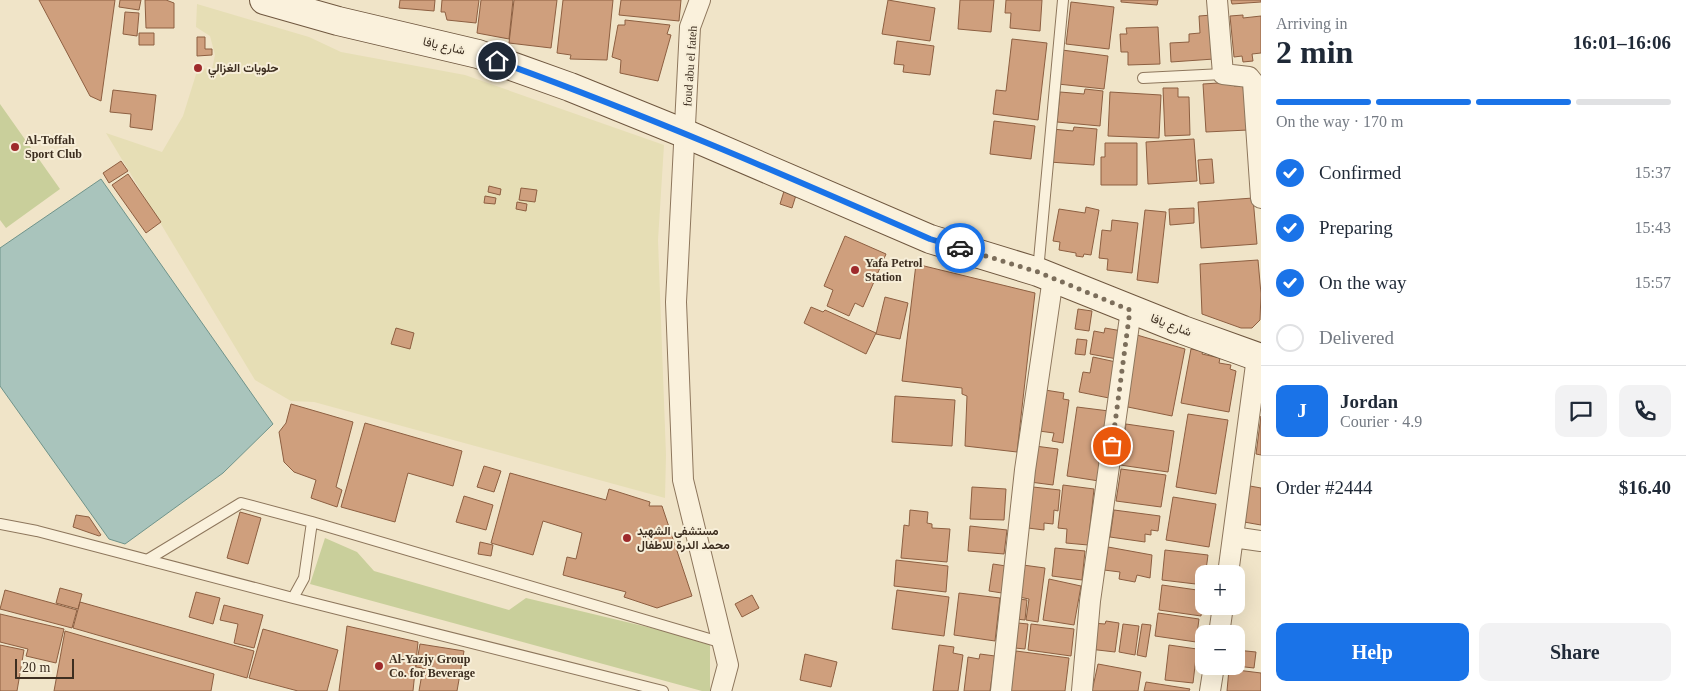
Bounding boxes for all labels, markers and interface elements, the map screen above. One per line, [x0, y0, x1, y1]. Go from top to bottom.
text: Arriving in [1276, 15, 1348, 32]
street label: foud abu el fateh [680, 25, 700, 107]
text: 16:01–16:06 [1573, 32, 1671, 53]
street label: شارع يافا [421, 34, 466, 60]
text: 2 min [1276, 34, 1353, 70]
pin [476, 40, 518, 82]
icon: home [483, 47, 511, 75]
place label: حلويات الغزالي [208, 61, 278, 78]
marker: حلويات الغزالي [192, 62, 204, 74]
text: On the way · 170 m [1276, 113, 1404, 130]
place label: Al-Toffah Sport Club [25, 133, 82, 161]
marker: Al-Toffah Sport Club [9, 141, 21, 153]
icon: check [1276, 159, 1304, 187]
text: Confirmed [1319, 162, 1401, 183]
text: 15:37 [1635, 164, 1671, 181]
icon: check [1276, 214, 1304, 242]
text: Preparing [1319, 217, 1393, 238]
text: 15:43 [1635, 219, 1671, 236]
courier [935, 223, 985, 273]
icon: car [946, 234, 974, 262]
place label: Yafa Petrol Station [865, 256, 923, 284]
marker: Yafa Petrol Station [849, 264, 861, 276]
icon: check [1276, 269, 1304, 297]
text: On the way [1319, 272, 1407, 293]
text: 15:57 [1635, 274, 1671, 291]
street label: شارع يافا [1148, 311, 1193, 341]
text: Delivered [1319, 327, 1394, 348]
button: chat [1555, 385, 1607, 437]
button: phone [1619, 385, 1671, 437]
text: Jordan [1340, 391, 1398, 412]
text: J [1297, 400, 1307, 421]
text: Courier · 4.9 [1340, 413, 1422, 430]
pin [1091, 425, 1133, 467]
icon: bag [1098, 432, 1126, 460]
text: Order #2444 [1276, 477, 1373, 498]
text: $16.40 [1619, 477, 1671, 498]
place label: مستشفى الشهيد محمد الدرة للاطفال [637, 524, 730, 553]
marker: مستشفى الشهيد محمد الدرة للاطفال [621, 532, 633, 544]
map controls [1195, 565, 1245, 675]
button: + [1195, 565, 1245, 615]
button: Help [1276, 623, 1469, 681]
button: Share [1479, 623, 1671, 681]
button: − [1195, 625, 1245, 675]
place label: Al-Yazjy Group Co. for Beverage [389, 652, 476, 680]
scale bar [15, 656, 74, 679]
text: 20 m [22, 660, 50, 675]
marker: Al-Yazjy Group Co. for Beverage [373, 660, 385, 672]

